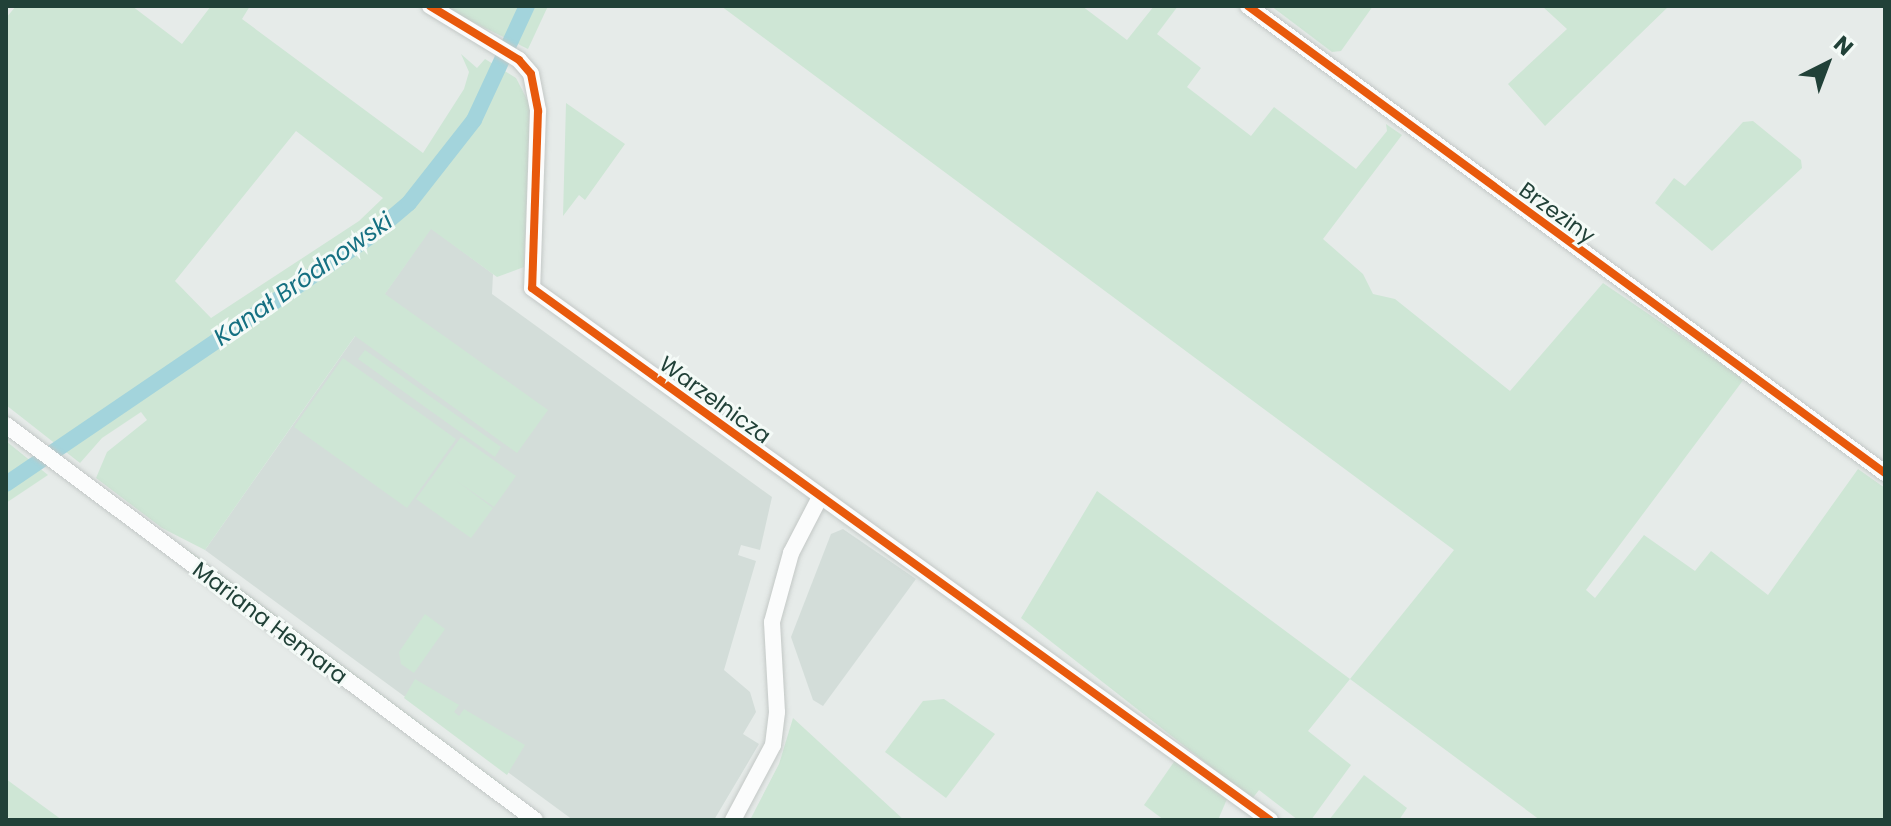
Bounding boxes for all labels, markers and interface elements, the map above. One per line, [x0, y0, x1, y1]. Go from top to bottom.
north arrow [1787, 24, 1867, 104]
text: N [1827, 29, 1860, 63]
street label: Brzeziny [1514, 177, 1600, 249]
water label: Kanał Bródnowski [208, 206, 398, 352]
street label: Warzelnicza [654, 351, 776, 449]
street label: Mariana Hemara [188, 556, 352, 690]

